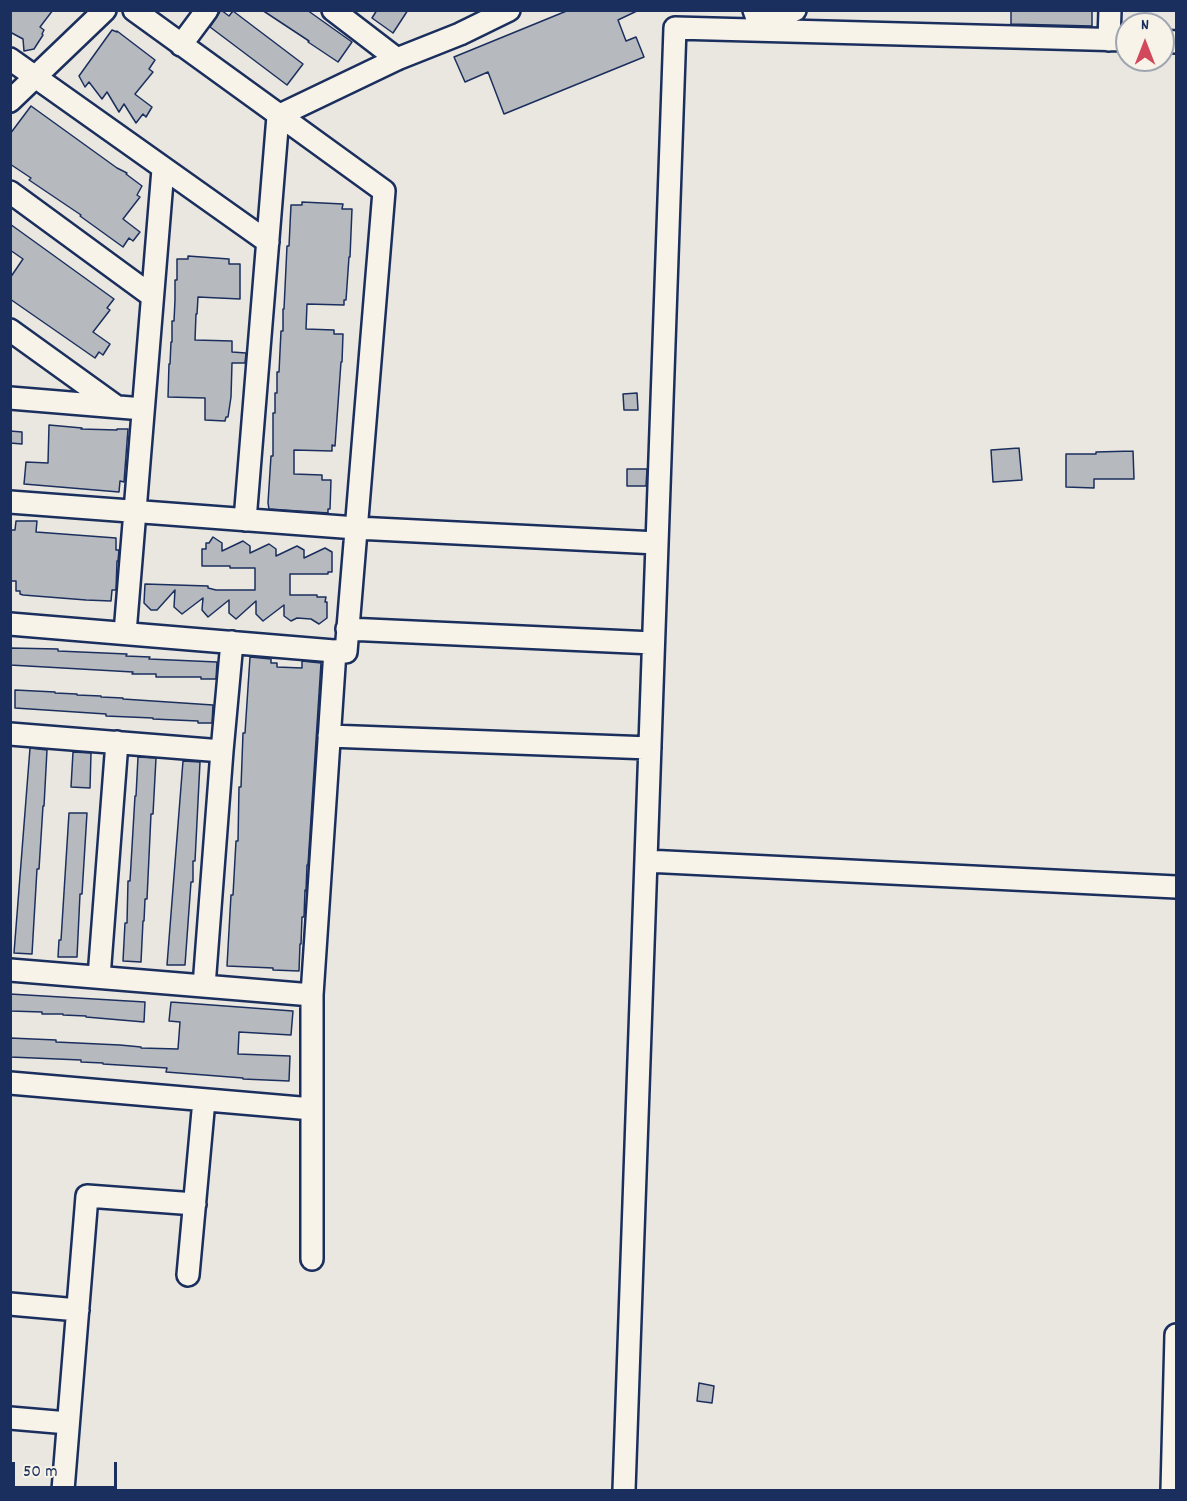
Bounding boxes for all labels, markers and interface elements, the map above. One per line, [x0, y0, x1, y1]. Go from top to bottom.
north arrow [1115, 12, 1175, 72]
text: N [1141, 14, 1149, 37]
scale bar [15, 1450, 120, 1488]
text: 50 m [23, 1460, 58, 1485]

